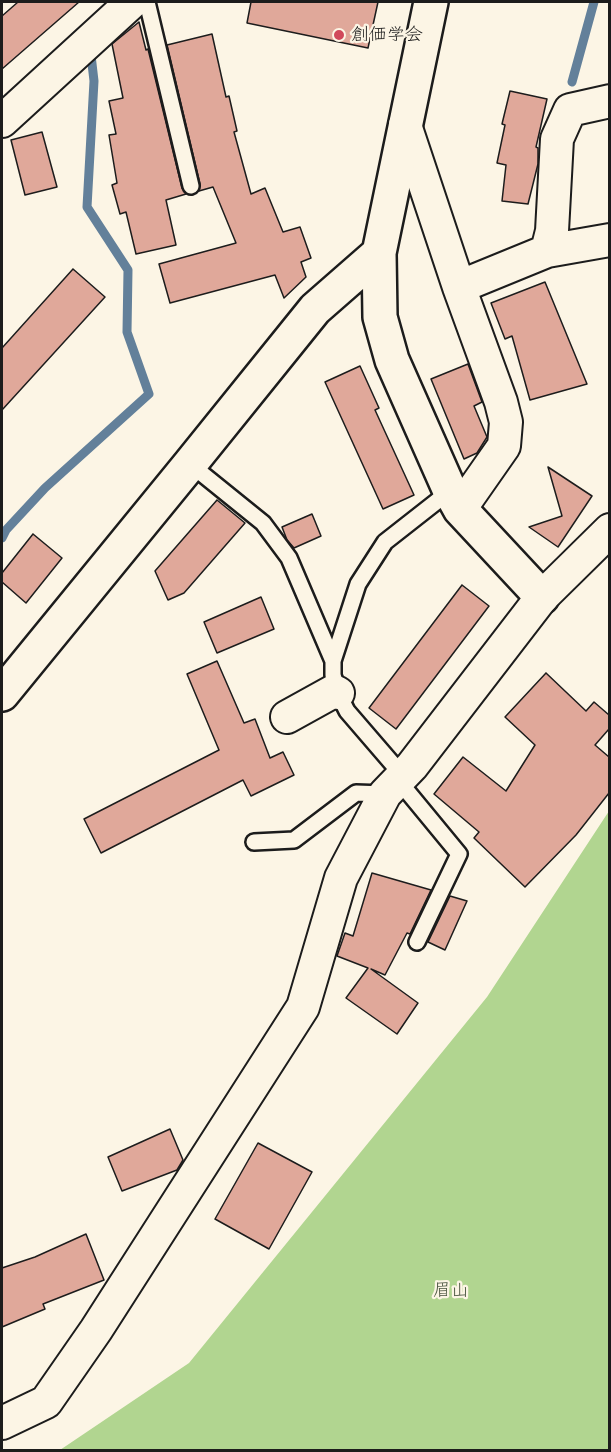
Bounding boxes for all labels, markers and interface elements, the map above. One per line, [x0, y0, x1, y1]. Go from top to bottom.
place label: 創価学会 [351, 24, 423, 46]
marker: 創価学会 [332, 28, 346, 42]
park label: 眉山 [433, 1280, 469, 1302]

